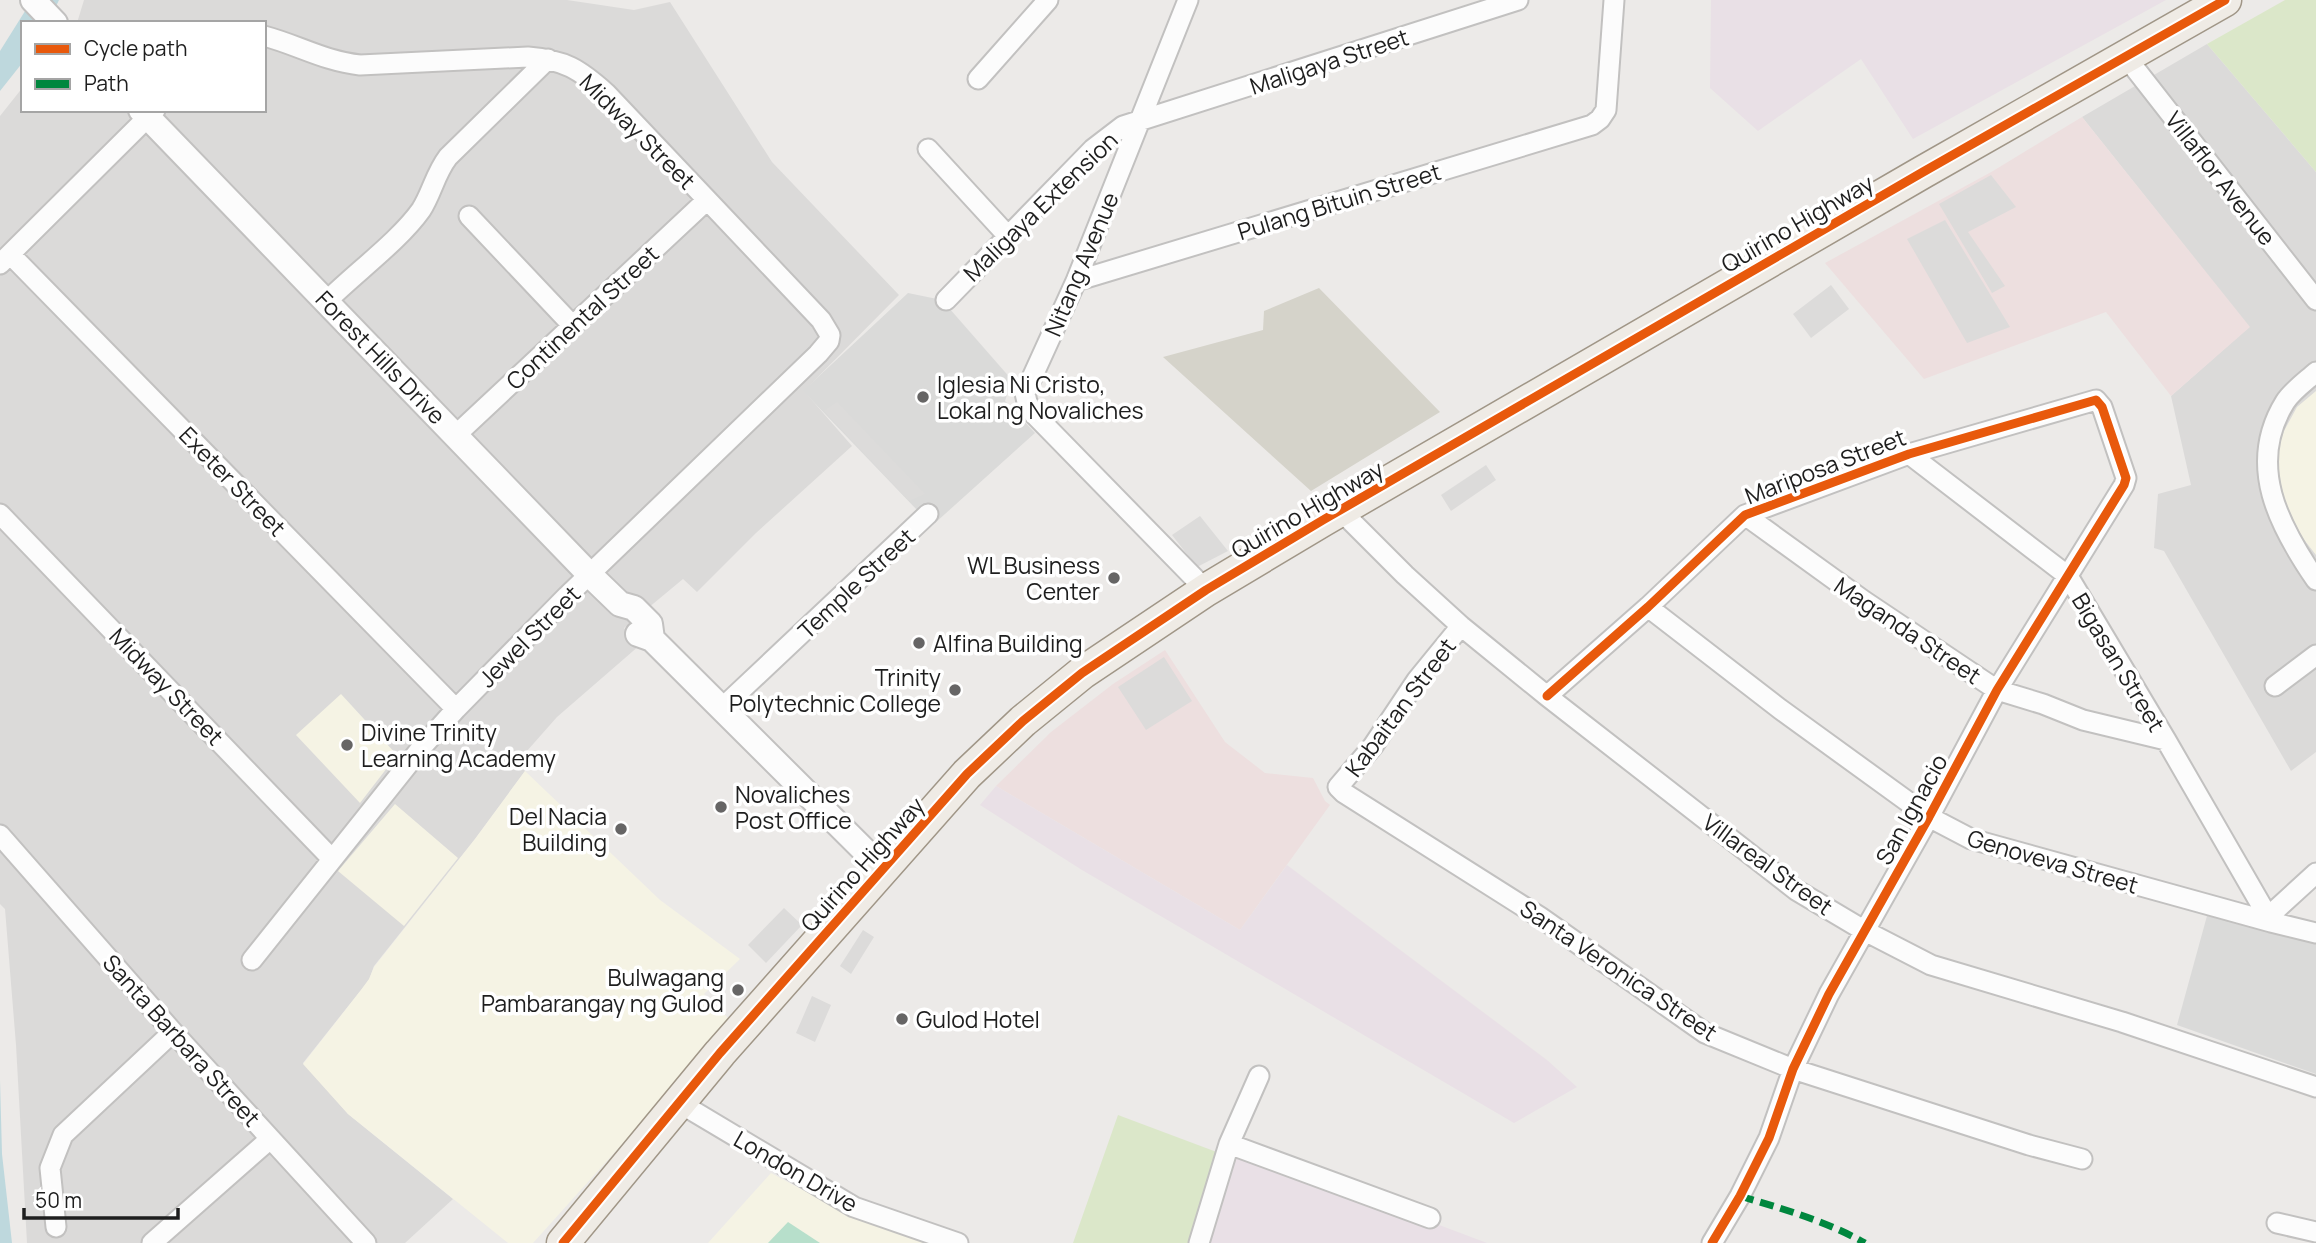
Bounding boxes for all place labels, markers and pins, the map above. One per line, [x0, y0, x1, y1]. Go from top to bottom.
place label: Iglesia Ni Cristo, Lokal ng Novaliches [937, 368, 1144, 426]
marker: Iglesia Ni Cristo, Lokal ng Novaliches [915, 389, 931, 405]
place label: WL Business Center [967, 549, 1100, 607]
marker: WL Business Center [1106, 570, 1122, 586]
place label: Alfina Building [933, 627, 1083, 659]
marker: Alfina Building [911, 635, 927, 651]
place label: Trinity Polytechnic College [729, 661, 941, 719]
marker: Trinity Polytechnic College [947, 682, 963, 698]
place label: Divine Trinity Learning Academy [361, 716, 556, 774]
marker: Divine Trinity Learning Academy [339, 737, 355, 753]
place label: Novaliches Post Office [735, 778, 852, 836]
marker: Novaliches Post Office [713, 799, 729, 815]
place label: Del Nacia Building [509, 800, 607, 858]
marker: Del Nacia Building [613, 821, 629, 837]
place label: Bulwagang Pambarangay ng Gulod [481, 961, 724, 1019]
marker: Bulwagang Pambarangay ng Gulod [730, 982, 746, 998]
place label: Gulod Hotel [916, 1003, 1040, 1035]
marker: Gulod Hotel [894, 1011, 910, 1027]

